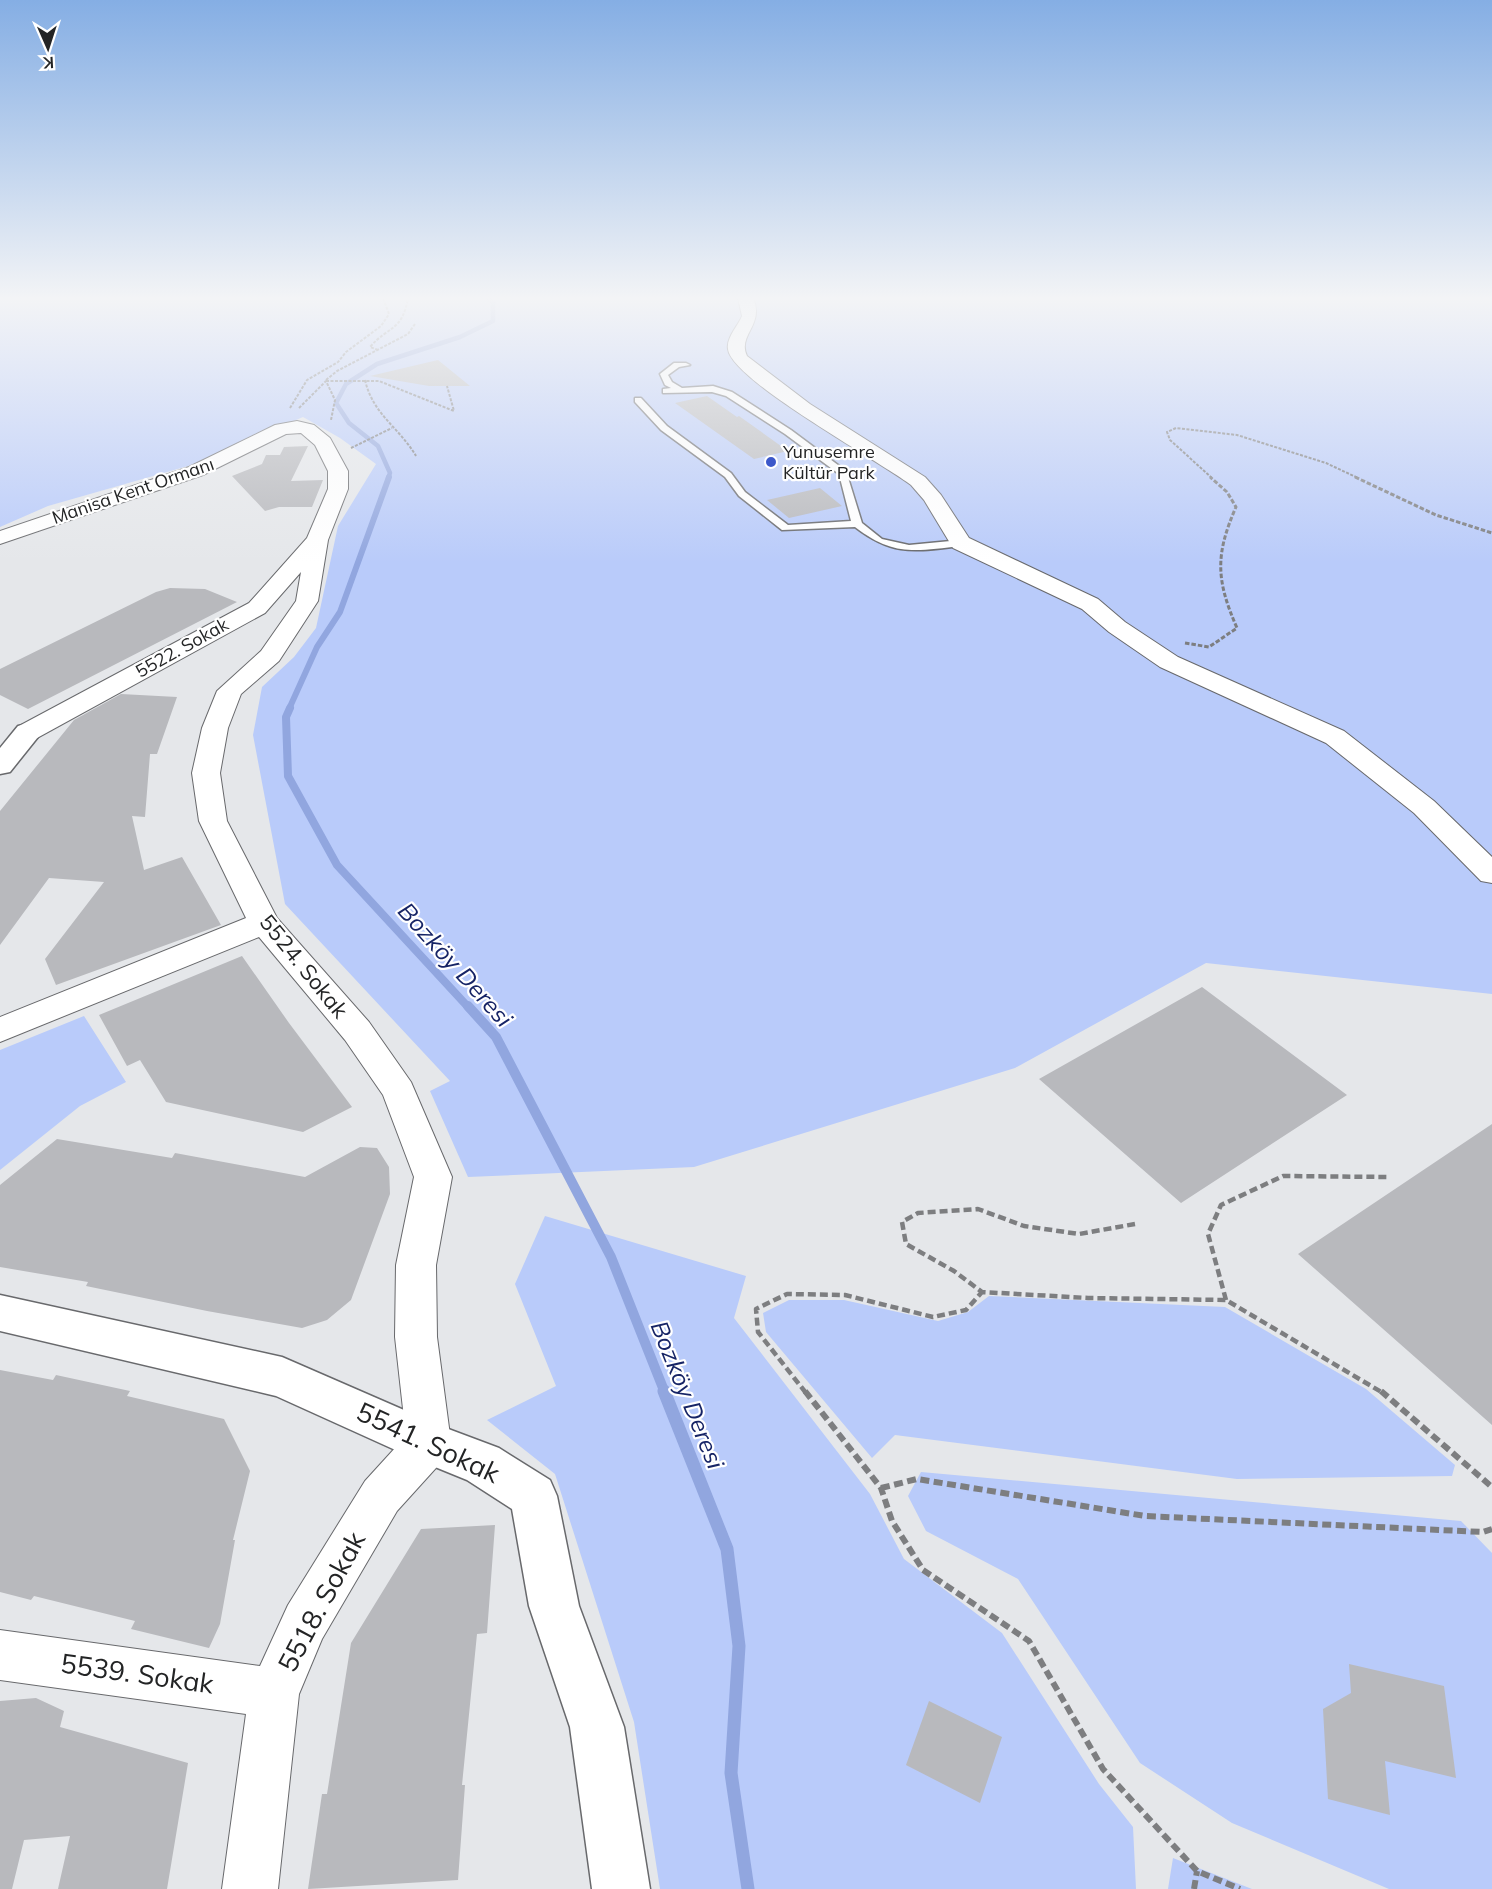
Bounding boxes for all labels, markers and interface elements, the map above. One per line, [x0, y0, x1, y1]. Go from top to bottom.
north arrow [18, 18, 78, 78]
text: K [42, 53, 55, 73]
place label: Yunusemre Kültür Park [782, 440, 875, 484]
street label: Manisa Kent Ormanı [49, 452, 217, 529]
marker: Yunusemre Kültür Park [764, 455, 778, 469]
street label: 5522. Sokak [131, 612, 233, 683]
water label: Bozköy Deresi [392, 896, 520, 1033]
street label: 5524. Sokak [254, 908, 355, 1024]
water label: Bozköy Deresi [645, 1316, 731, 1473]
street label: 5541. Sokak [351, 1394, 506, 1491]
street label: 5518. Sokak [270, 1525, 373, 1678]
street label: 5539. Sokak [58, 1645, 217, 1701]

